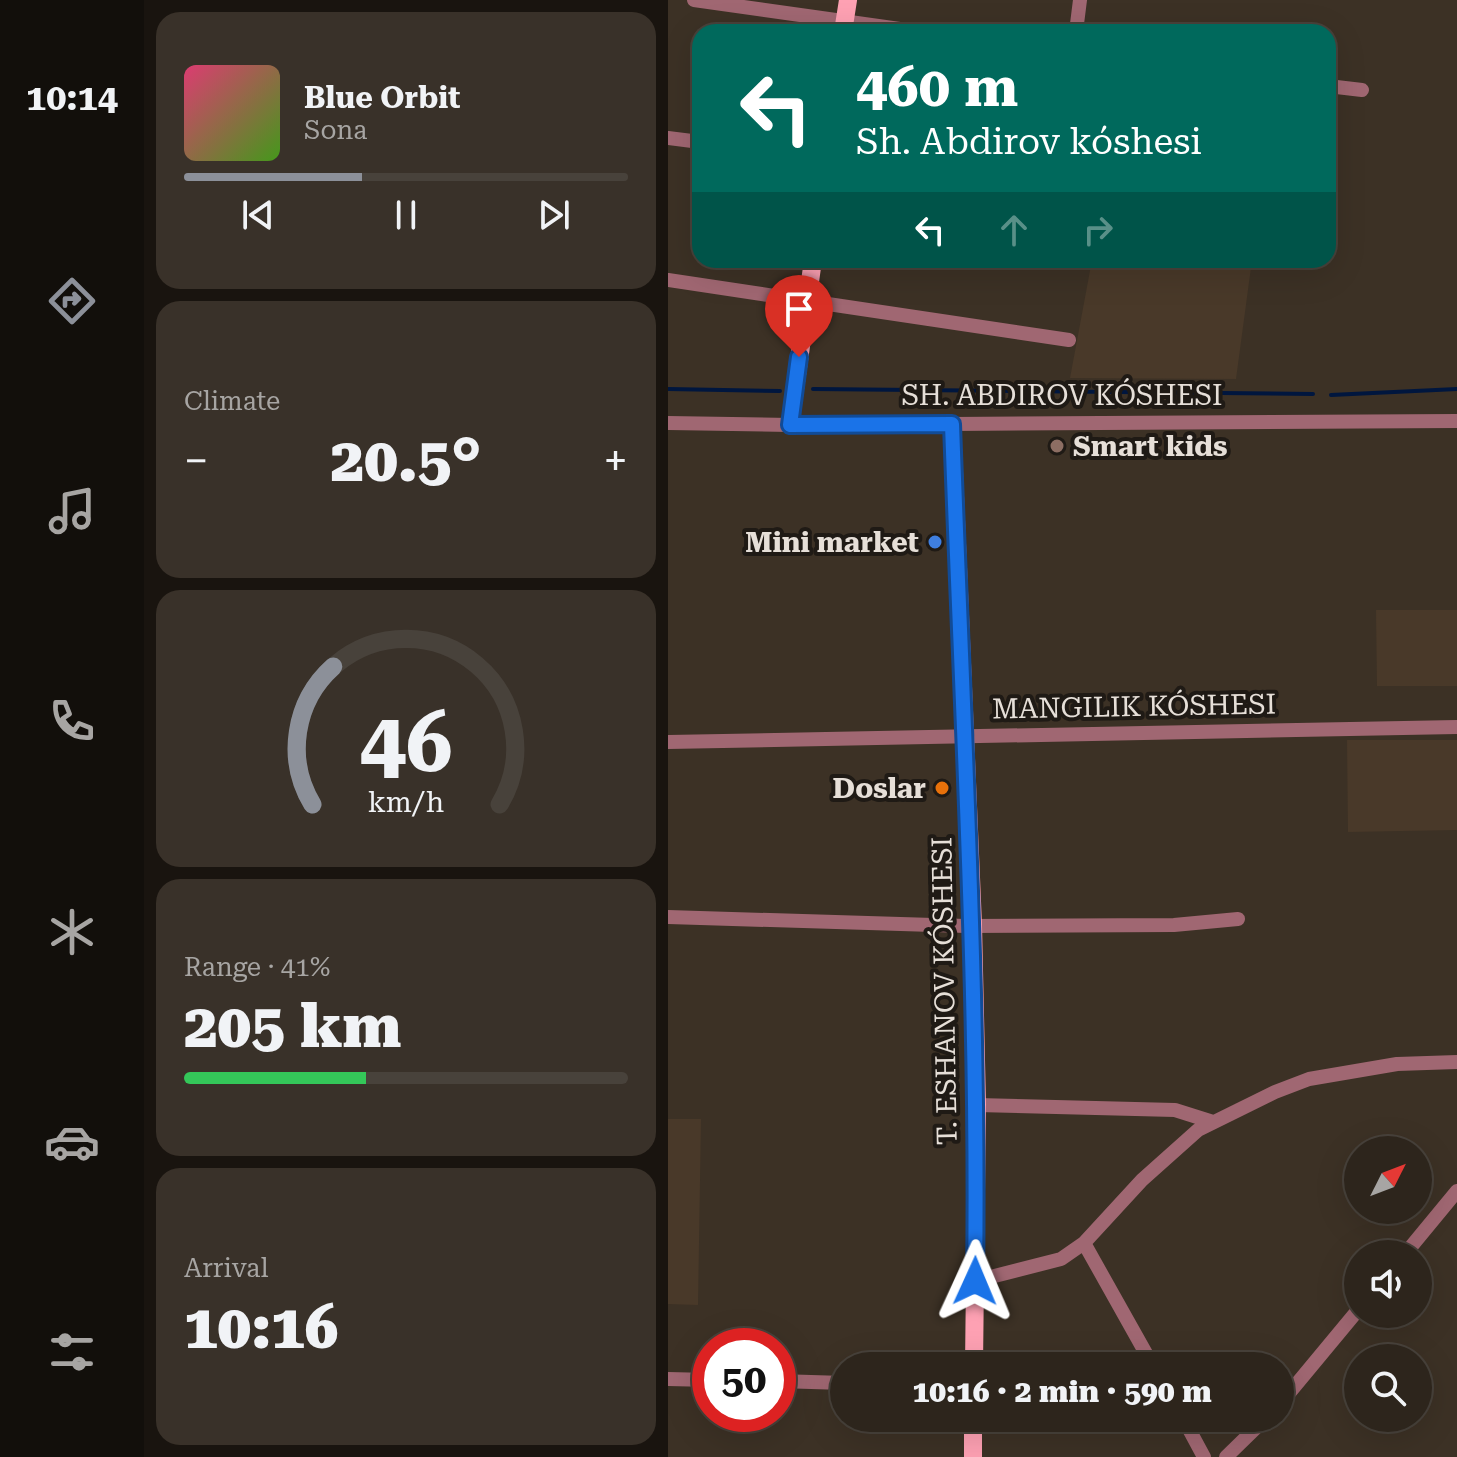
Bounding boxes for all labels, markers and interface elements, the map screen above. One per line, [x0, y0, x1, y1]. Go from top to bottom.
text: 460 m [856, 54, 1018, 120]
icon: left [724, 56, 828, 160]
text: 10:14 [26, 77, 118, 119]
text: Blue Orbit [304, 80, 460, 115]
text: Sona [304, 115, 367, 145]
text: Sh. Abdirov kóshesi [856, 121, 1202, 163]
icon: previous [236, 193, 280, 237]
icon: pause [384, 193, 428, 237]
icon: next [532, 193, 576, 237]
icon: left [908, 208, 952, 252]
icon: ahead [992, 208, 1036, 252]
icon: right [1076, 208, 1120, 252]
icon: directions [44, 273, 100, 329]
pin [765, 275, 833, 357]
icon: arrive [777, 287, 821, 331]
street label: SH. ABDIROV KÓSHESI [901, 378, 1223, 412]
text: Climate [184, 386, 280, 416]
text: 20.5° [331, 425, 481, 496]
place label: Smart kids [1073, 430, 1227, 463]
text: − [184, 435, 209, 487]
text: + [603, 435, 628, 487]
marker: Smart kids [1048, 437, 1066, 455]
icon: music [44, 483, 100, 539]
place label: Mini market [745, 526, 919, 559]
marker: Mini market [926, 533, 944, 551]
street label: MANGILIK KÓSHESI [992, 687, 1276, 725]
icon: phone [44, 693, 100, 749]
text: 46 [359, 693, 453, 790]
place label: Doslar [833, 772, 926, 805]
marker: Doslar [933, 779, 951, 797]
text: km/h [368, 785, 444, 819]
street label: T. ESHANOV KÓSHESI [924, 837, 964, 1145]
icon: climate [44, 904, 100, 960]
text: Range · 41% [184, 952, 330, 982]
text: 205 km [184, 991, 401, 1062]
icon: car [44, 1114, 100, 1170]
north arrow [1344, 1136, 1432, 1224]
map controls [1344, 1136, 1432, 1432]
position arrow [933, 1239, 1017, 1323]
button: sound [1344, 1240, 1432, 1328]
text: Arrival [184, 1253, 269, 1283]
text: 10:16 [184, 1292, 338, 1363]
icon: filters [44, 1324, 100, 1380]
speed limit sign: 50 [692, 1328, 796, 1432]
button: search [1344, 1344, 1432, 1432]
text: 10:16 · 2 min · 590 m [912, 1374, 1212, 1409]

